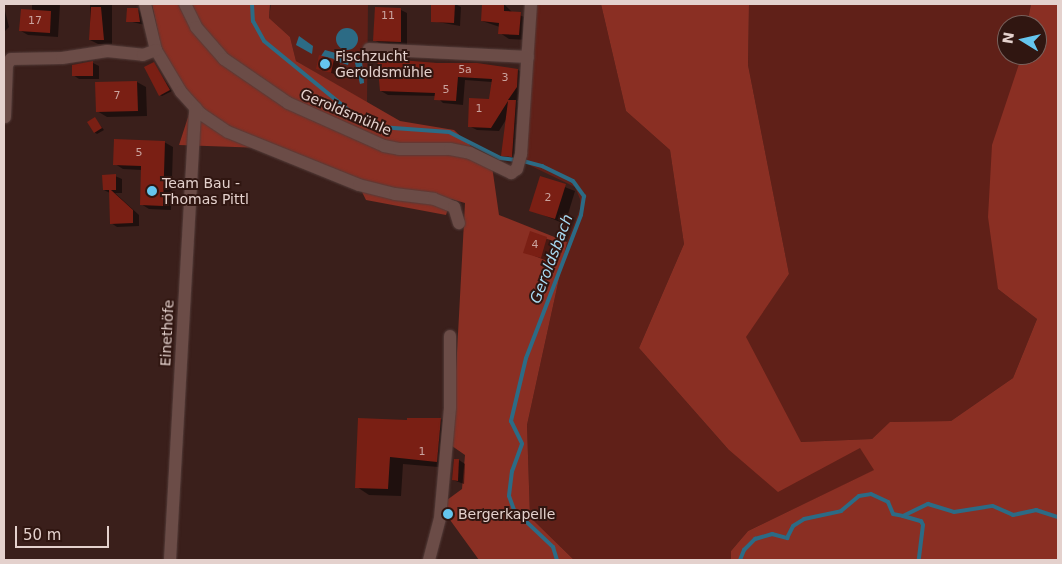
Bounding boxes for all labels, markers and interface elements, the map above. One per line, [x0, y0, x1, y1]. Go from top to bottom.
house number: 11 [381, 9, 395, 23]
house number: 17 [28, 14, 42, 28]
north arrow [997, 15, 1047, 65]
text: N [999, 31, 1017, 45]
place label: Fischzucht Geroldsmühle [335, 48, 432, 80]
marker: Fischzucht Geroldsmühle [319, 58, 331, 70]
house number: 5a [458, 63, 472, 77]
house number: 3 [502, 71, 508, 85]
house number: 5 [443, 83, 449, 97]
street label: Geroldsmühle [298, 85, 394, 139]
house number: 7 [114, 89, 120, 103]
house number: 1 [476, 102, 482, 116]
house number: 5 [136, 146, 142, 160]
place label: Team Bau - Thomas Pittl [162, 175, 249, 208]
marker: Team Bau - Thomas Pittl [146, 185, 158, 197]
house number: 2 [545, 191, 551, 205]
water label: Geroldsbach [527, 212, 577, 306]
house number: 4 [532, 238, 538, 252]
street label: Einethöfe [157, 299, 177, 367]
house number: 1 [419, 445, 425, 459]
place label: Bergerkapelle [458, 506, 555, 522]
marker: Bergerkapelle [442, 508, 454, 520]
scale bar [18, 516, 111, 548]
text: 50 m [23, 526, 61, 544]

